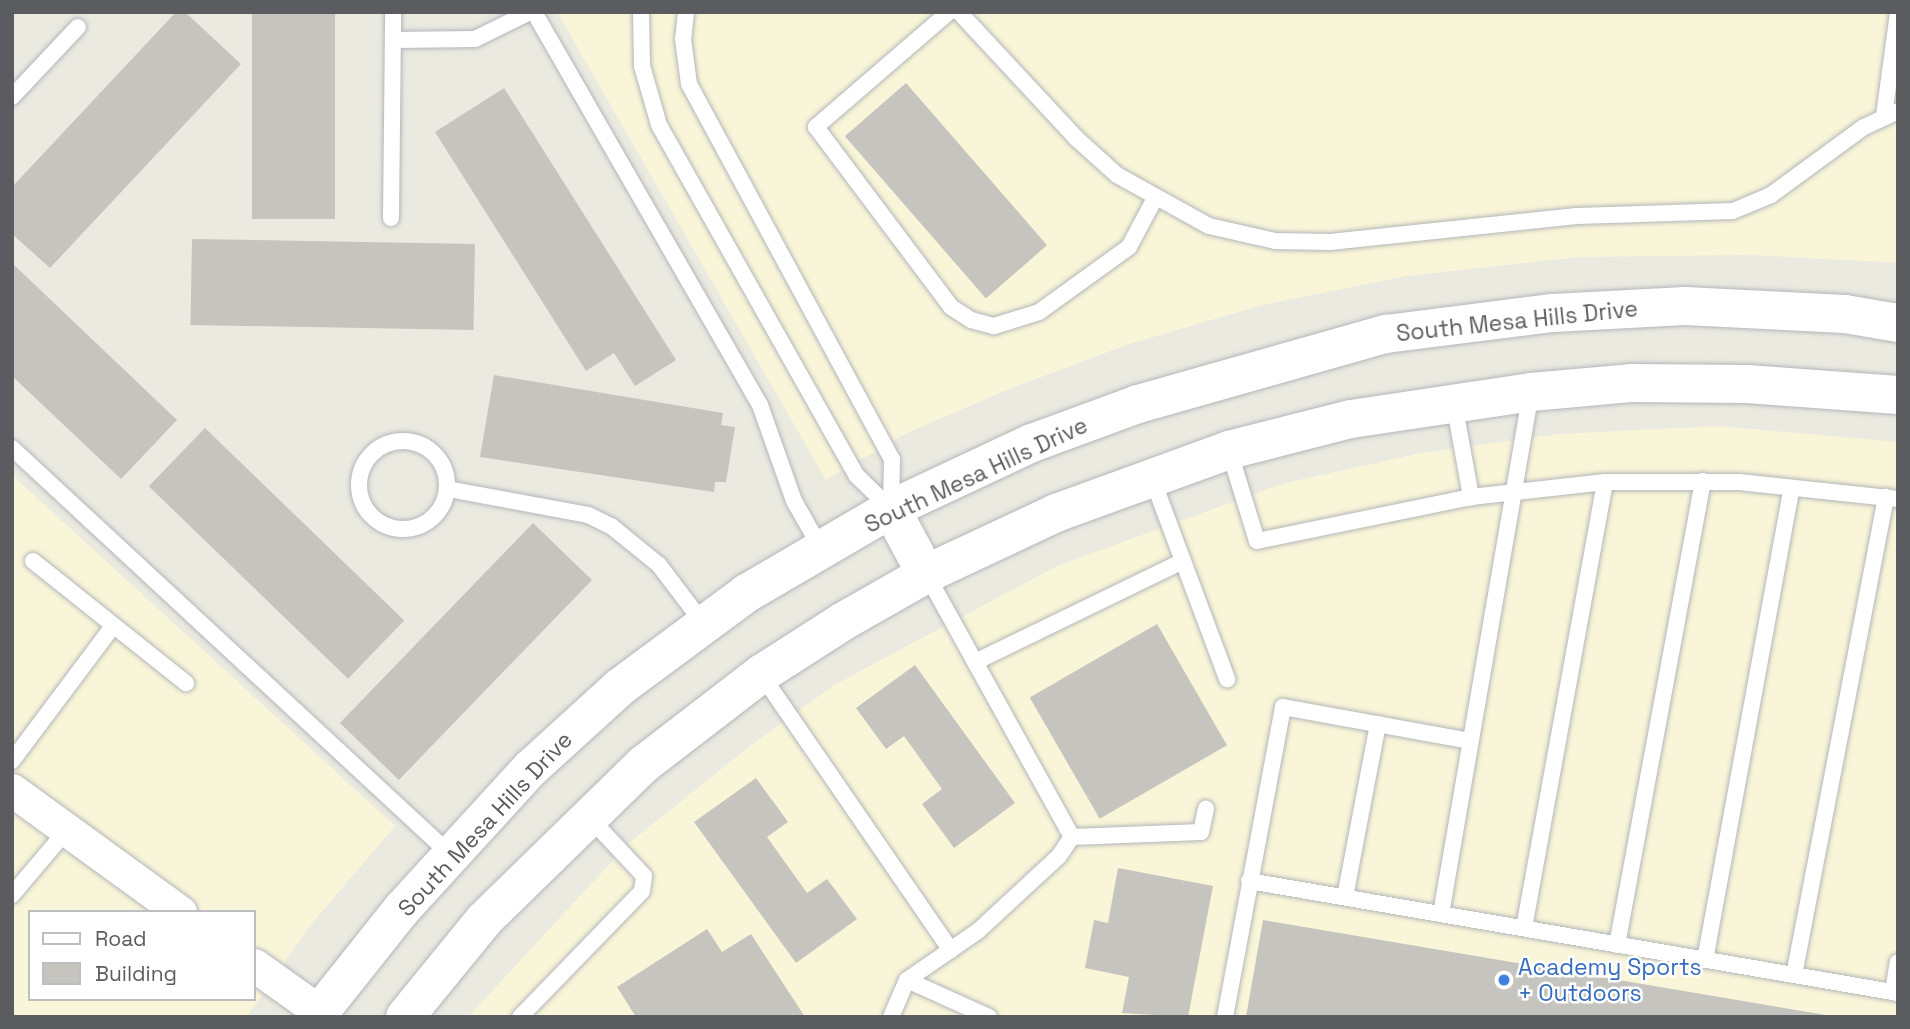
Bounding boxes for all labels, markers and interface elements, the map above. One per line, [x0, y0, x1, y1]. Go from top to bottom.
street label: South Mesa Hills Drive [1395, 295, 1639, 347]
street label: South Mesa Hills Drive [860, 411, 1092, 539]
street label: South Mesa Hills Drive [392, 726, 578, 922]
legend [28, 910, 256, 1001]
text: Road [95, 925, 147, 952]
place label: Academy Sports + Outdoors [1518, 953, 1702, 1007]
text: Building [95, 960, 177, 987]
marker: Academy Sports + Outdoors [1496, 972, 1512, 988]

